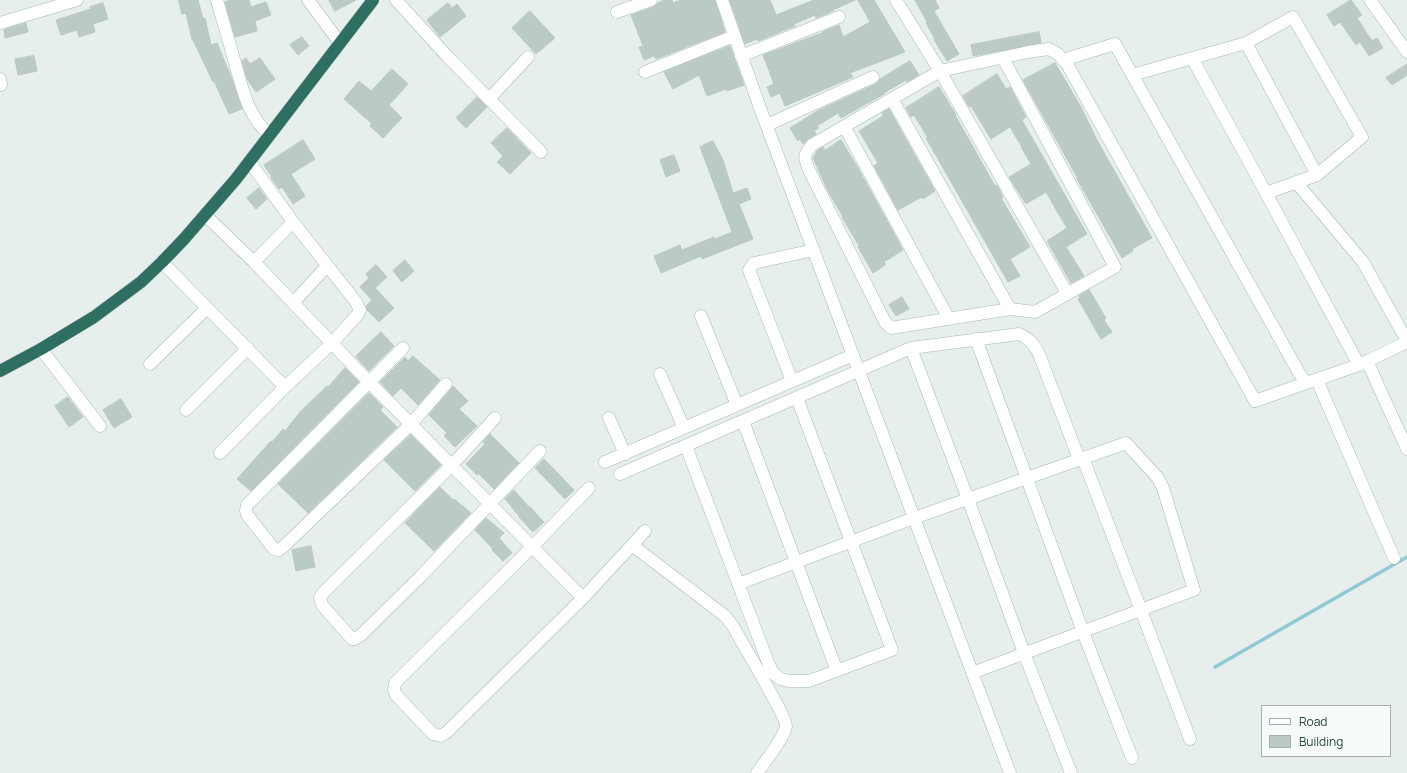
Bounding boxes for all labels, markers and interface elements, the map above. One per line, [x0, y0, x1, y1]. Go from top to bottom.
legend [1261, 705, 1391, 757]
text: Road [1299, 713, 1327, 730]
text: Building [1299, 733, 1343, 750]

